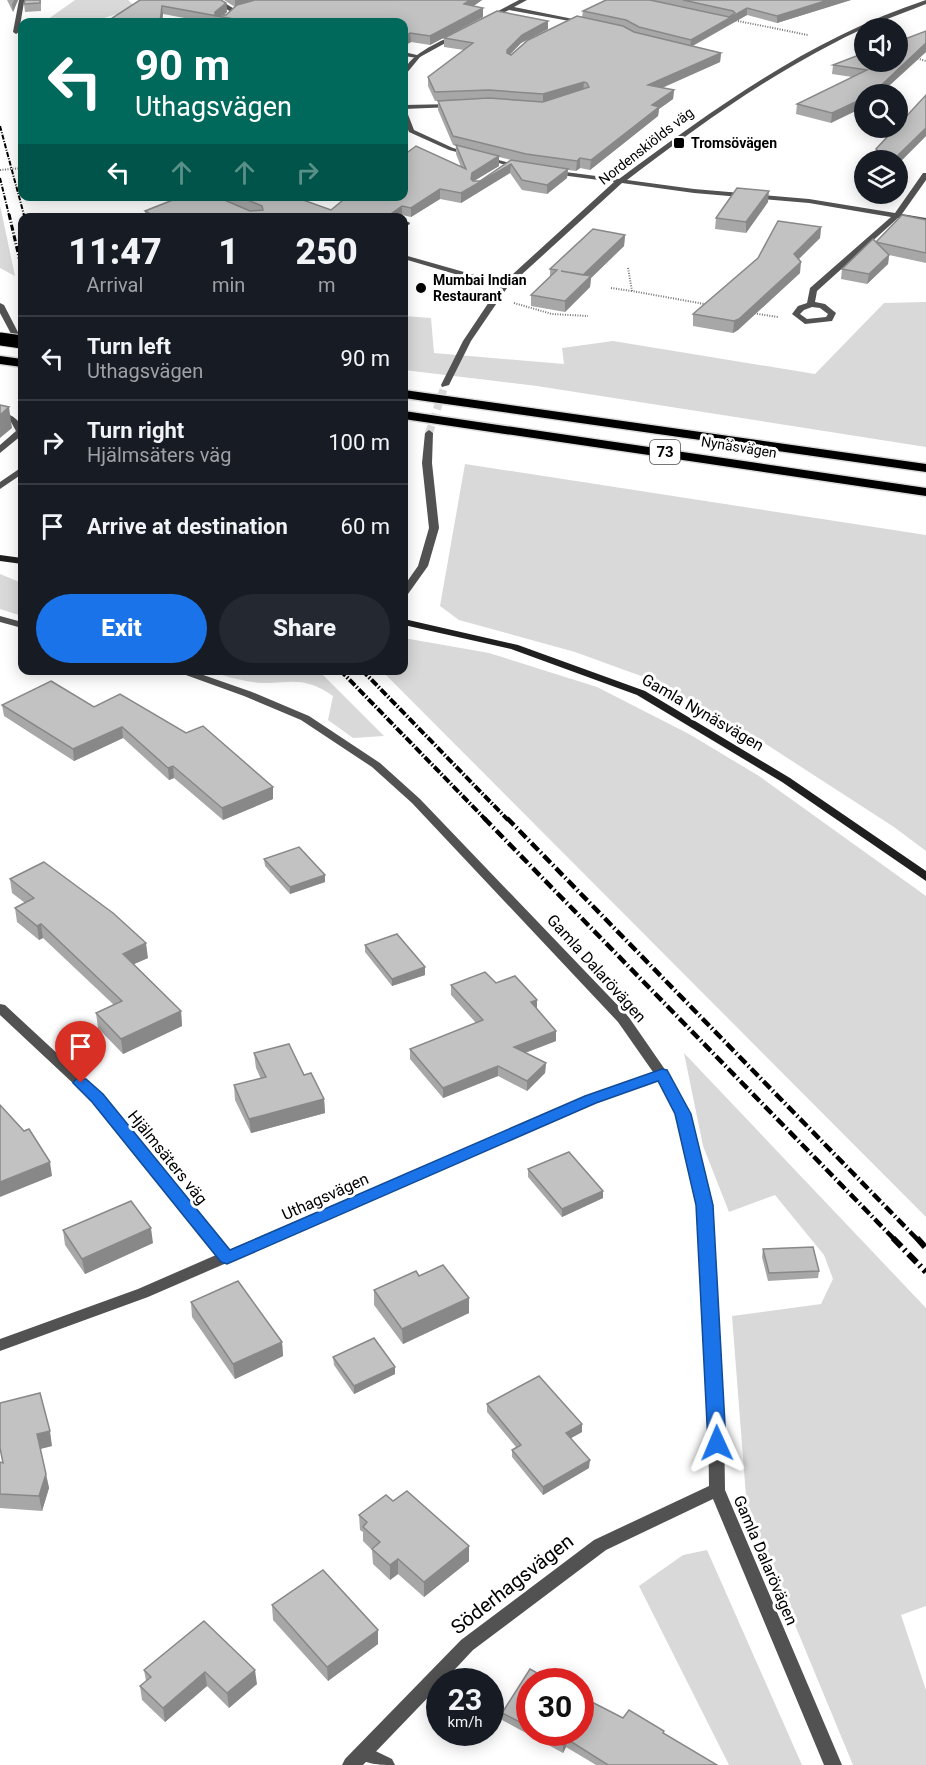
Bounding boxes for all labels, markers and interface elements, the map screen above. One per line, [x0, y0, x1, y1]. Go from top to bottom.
map controls [854, 18, 908, 204]
button: sound [854, 18, 908, 72]
text: 90 m [135, 41, 230, 90]
icon: left [36, 42, 114, 120]
button: search [854, 84, 908, 138]
text: Uthagsvägen [135, 91, 292, 123]
street label: Nordenskiölds väg [596, 104, 696, 188]
place label: Tromsövägen [691, 135, 777, 151]
marker: Tromsövägen [672, 136, 686, 150]
button: layers [854, 150, 908, 204]
icon: left [102, 156, 135, 189]
icon: ahead [165, 156, 198, 189]
icon: ahead [228, 156, 261, 189]
icon: right [291, 156, 324, 189]
text: 11:47 [68, 231, 162, 273]
text: 1 [218, 231, 239, 273]
text: 250 [296, 231, 358, 273]
place label: Mumbai Indian Restaurant [433, 272, 527, 304]
text: Arrival [87, 273, 143, 297]
text: min [212, 273, 245, 297]
text: m [318, 273, 335, 297]
marker: Mumbai Indian Restaurant [414, 281, 428, 295]
text: Turn left [87, 334, 171, 359]
icon: left [36, 342, 69, 375]
text: 90 m [341, 346, 390, 371]
text: Uthagsvägen [87, 359, 203, 383]
text: Turn right [87, 418, 184, 443]
icon: right [36, 426, 69, 459]
text: 100 m [328, 430, 390, 455]
street label: Nynäsvägen [700, 433, 778, 461]
road number: 73 [650, 440, 680, 464]
text: Hjälmsäters väg [87, 443, 231, 467]
icon: arrive [36, 510, 69, 543]
text: Arrive at destination [87, 514, 288, 539]
text: 60 m [341, 514, 390, 539]
button: Exit [36, 594, 207, 663]
button: Share [219, 594, 390, 663]
street label: Gamla Nynäsvägen [638, 670, 767, 755]
street label: Gamla Dalarövägen [543, 910, 650, 1026]
pin [55, 1021, 106, 1083]
icon: arrive [64, 1030, 97, 1063]
street label: Hjälmsäters väg [124, 1106, 211, 1208]
street label: Uthagsvägen [279, 1169, 372, 1224]
position arrow [685, 1411, 749, 1475]
street label: Gamla Dalarövägen [730, 1493, 801, 1628]
street label: Söderhagsvägen [446, 1529, 578, 1639]
speed limit sign: 30 [516, 1668, 594, 1746]
text: 23 [448, 1682, 482, 1717]
text: km/h [447, 1713, 483, 1731]

